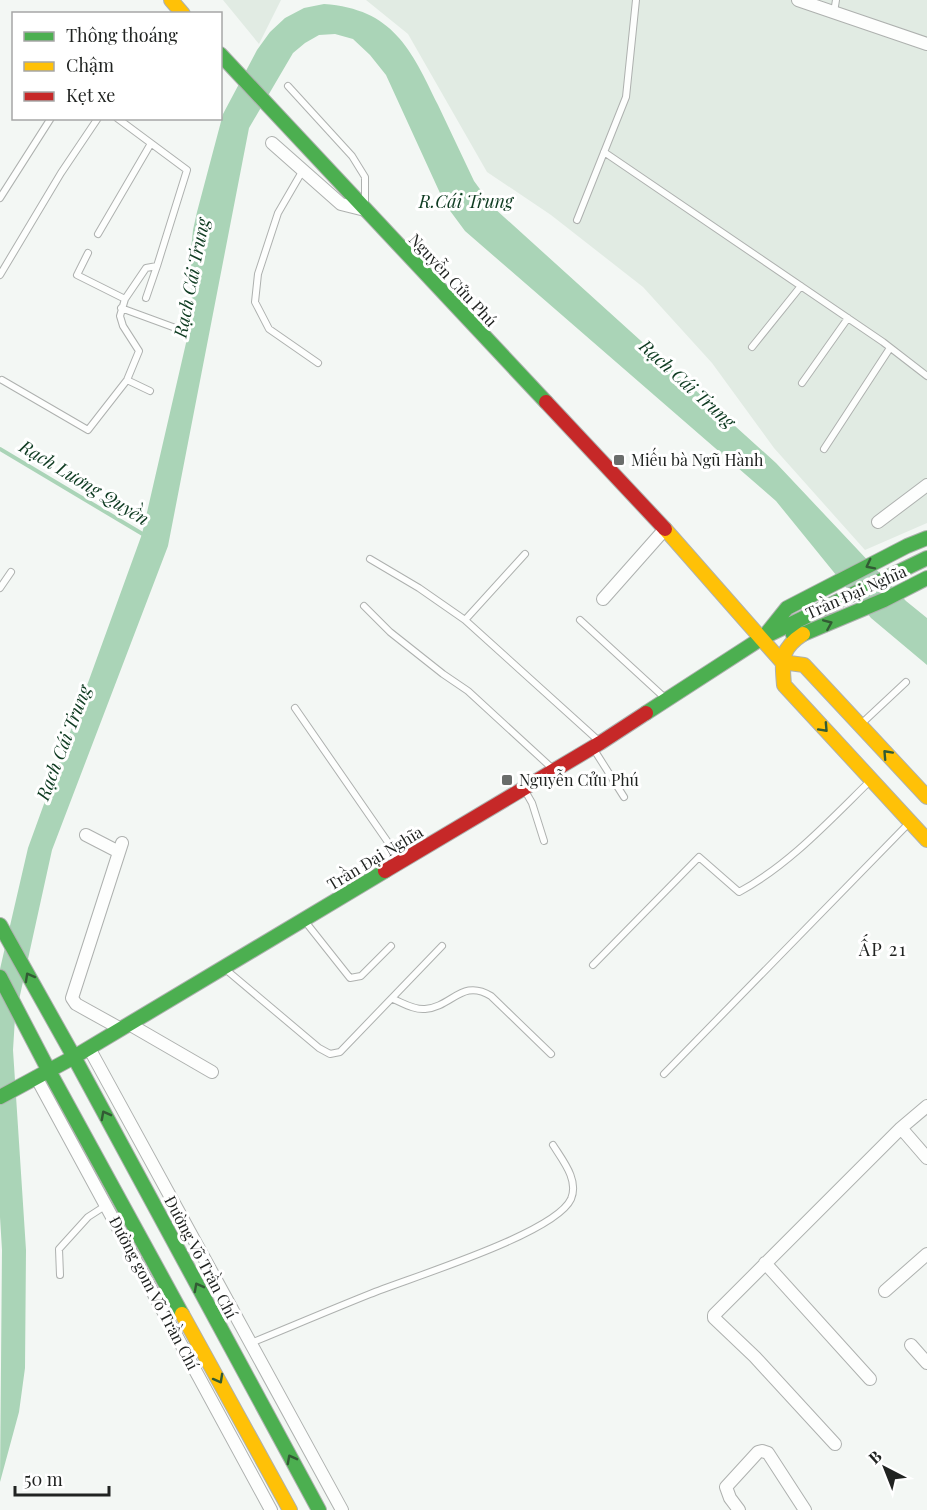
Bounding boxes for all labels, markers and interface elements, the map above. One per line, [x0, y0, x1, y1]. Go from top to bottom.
legend [12, 12, 222, 120]
text: Thông thoáng [66, 23, 178, 47]
text: Chậm [66, 53, 114, 77]
text: Kẹt xe [66, 83, 115, 107]
water label: R.Cái Trung [418, 189, 515, 213]
water label: Rạch Cái Trung [167, 214, 215, 341]
street label: Nguyễn Cửu Phú [405, 229, 502, 331]
water label: Rạch Cái Trung [634, 333, 742, 434]
water label: Rạch Lương Quyền [14, 432, 155, 530]
place label: Miếu bà Ngũ Hành [631, 447, 764, 470]
marker: Miếu bà Ngũ Hành [612, 453, 626, 467]
street label: Trần Đại Nghĩa [801, 558, 910, 623]
one-way arrow [866, 558, 877, 569]
one-way arrow [821, 619, 832, 631]
water label: Rạch Cái Trung [30, 680, 97, 804]
one-way arrow [817, 721, 828, 731]
one-way arrow [883, 750, 894, 761]
place label: Nguyễn Cửu Phú [519, 769, 639, 790]
marker: Nguyễn Cửu Phú [500, 773, 514, 787]
street label: Trần Đại Nghĩa [322, 819, 427, 894]
district label: ẤP 21 [858, 933, 907, 961]
one-way arrow [25, 973, 37, 983]
one-way arrow [101, 1111, 112, 1122]
street label: Đường Võ Trần Chí [160, 1191, 245, 1322]
street label: Đường gom Võ Trần Chí [105, 1211, 206, 1374]
one-way arrow [194, 1283, 205, 1293]
one-way arrow [212, 1373, 223, 1384]
north arrow [855, 1438, 915, 1498]
text: B [864, 1445, 886, 1468]
one-way arrow [287, 1454, 298, 1465]
scale bar [15, 1459, 110, 1497]
text: 50 m [24, 1467, 63, 1491]

